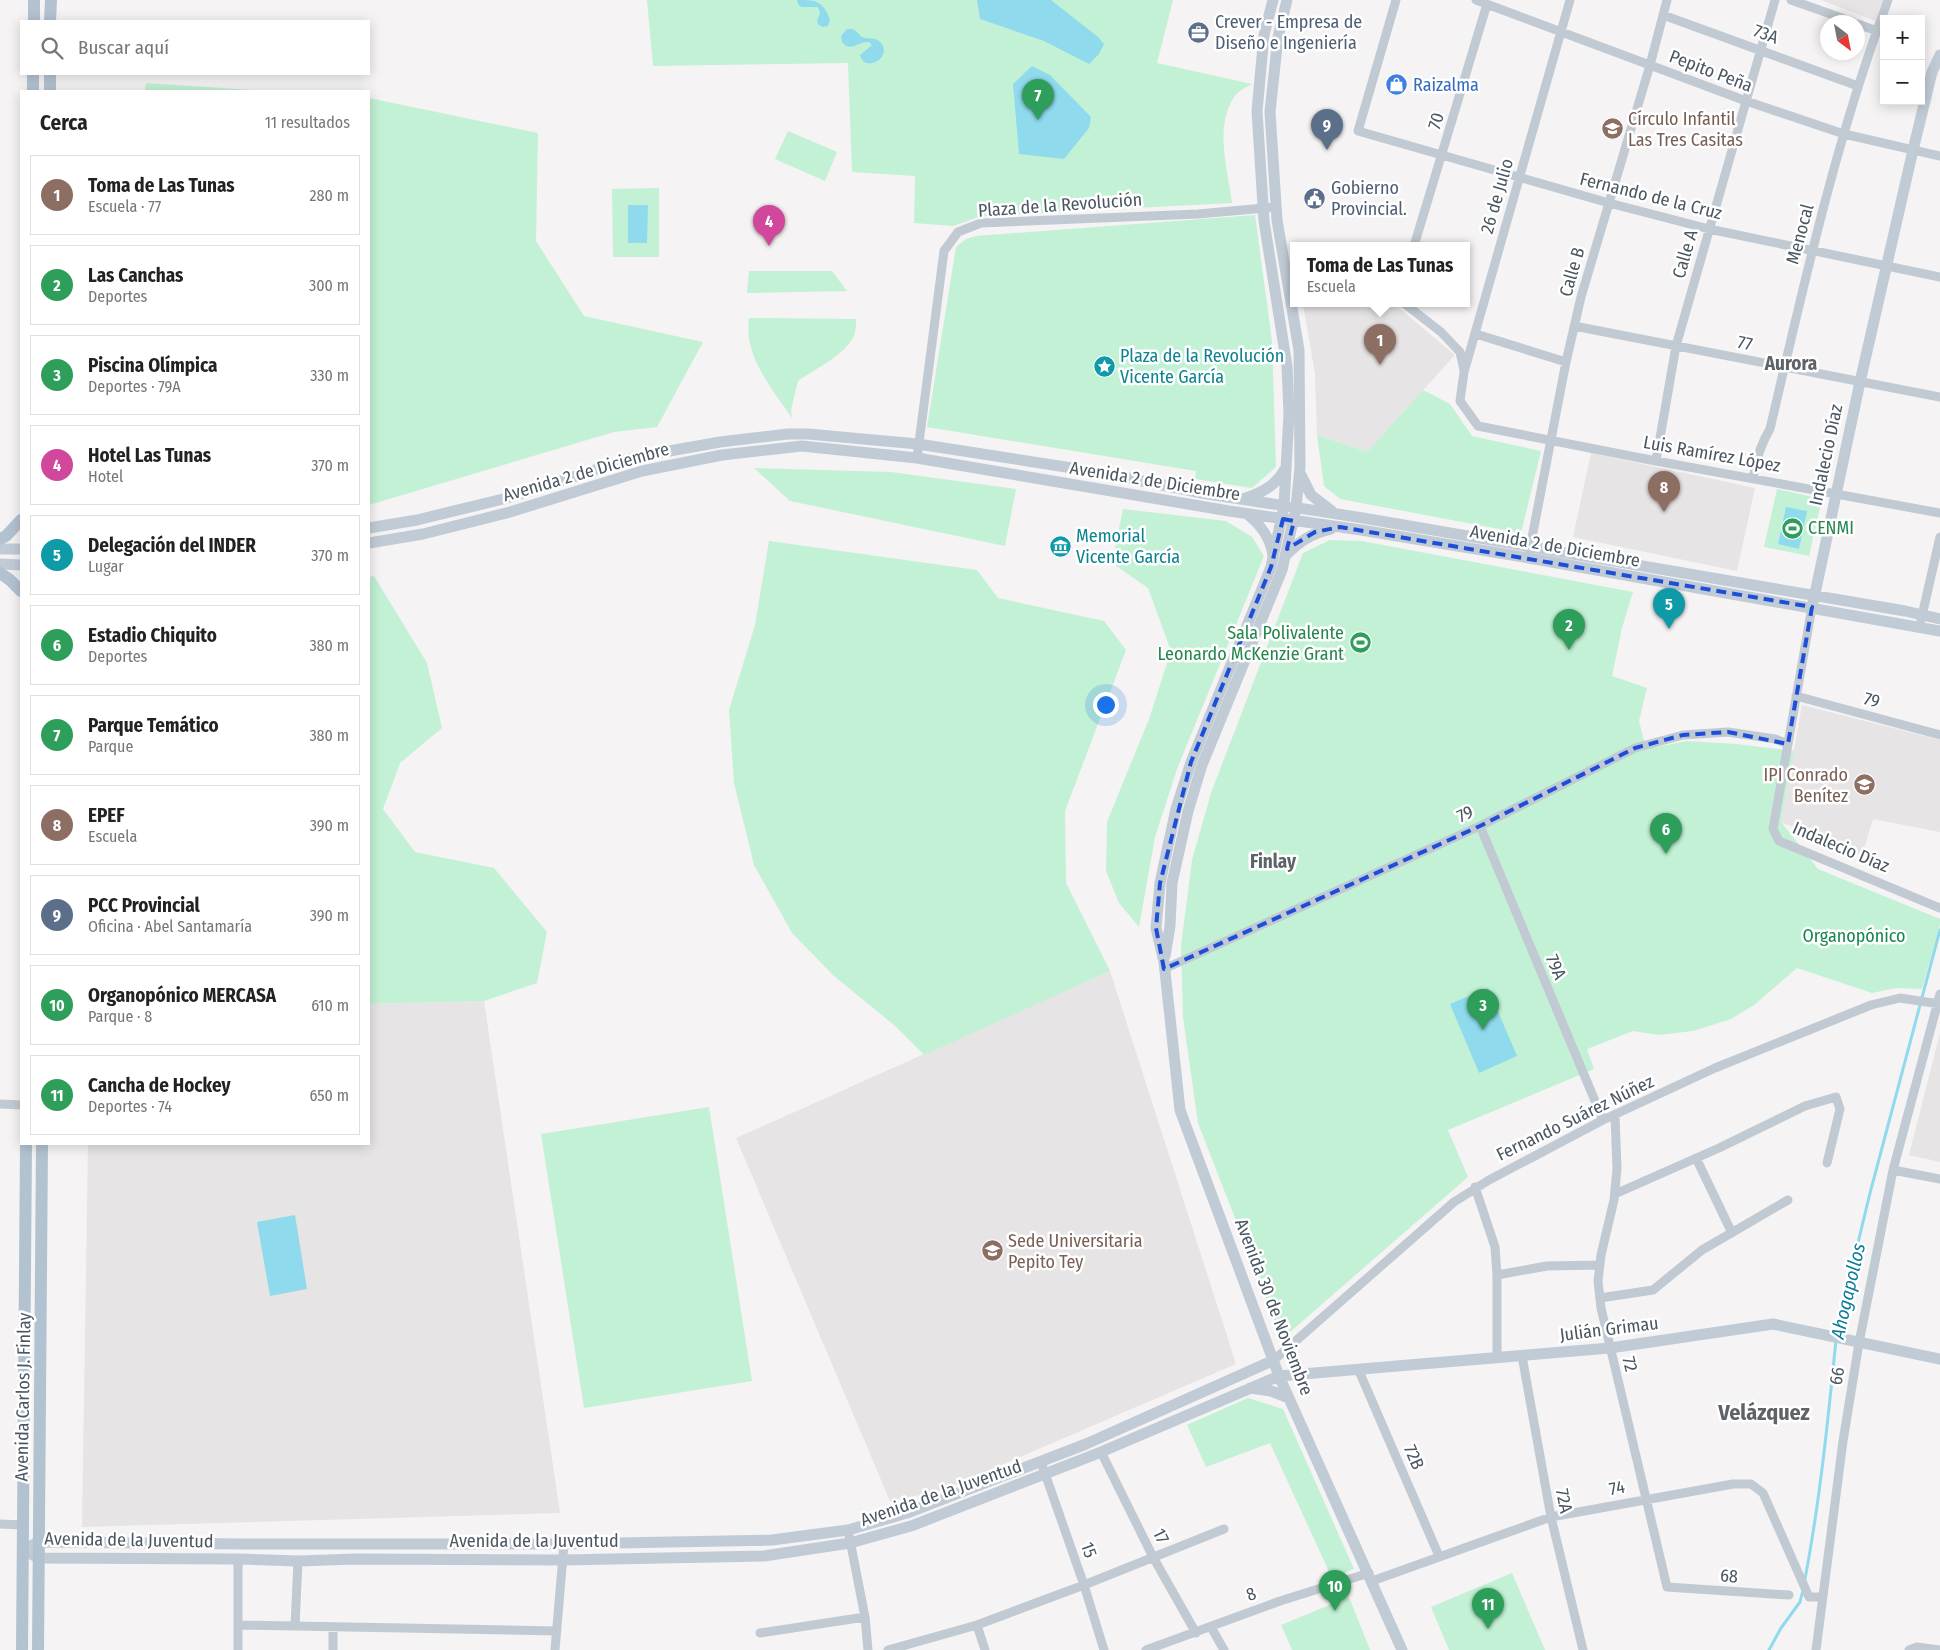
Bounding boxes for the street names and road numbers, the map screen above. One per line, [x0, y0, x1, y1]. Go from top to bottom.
street label: 73A [1751, 19, 1782, 49]
street label: Pepito Peña [1666, 45, 1756, 97]
street label: 70 [1423, 110, 1449, 132]
street label: 26 de Julio [1476, 156, 1518, 236]
street label: Fernando de la Cruz [1578, 168, 1724, 224]
street label: Plaza de la Revolución [977, 188, 1143, 222]
street label: Menocal [1781, 201, 1819, 267]
street label: Calle A [1668, 227, 1703, 281]
street label: Calle B [1555, 245, 1590, 299]
street label: 77 [1736, 331, 1754, 355]
street label: Indalecio Díaz [1805, 402, 1847, 508]
street label: Luis Ramírez López [1642, 431, 1782, 477]
street label: Avenida 2 de Diciembre [500, 438, 672, 506]
street label: Avenida 2 de Diciembre [1068, 457, 1242, 505]
street label: Avenida 2 de Diciembre [1468, 520, 1642, 572]
street label: 79 [1862, 687, 1882, 713]
street label: 79 [1453, 801, 1477, 827]
street label: Indalecio Díaz [1789, 817, 1893, 877]
street label: 79A [1541, 951, 1571, 983]
street label: Fernando Suárez Núñez [1493, 1070, 1657, 1166]
street label: Avenida 30 de Noviembre [1230, 1216, 1318, 1398]
street label: Avenida Carlos J. Finlay [11, 1312, 35, 1482]
street label: Julián Grimau [1558, 1312, 1660, 1346]
street label: 72 [1618, 1354, 1643, 1374]
street label: 66 [1825, 1365, 1849, 1387]
street label: 72B [1399, 1441, 1429, 1473]
street label: Avenida de la Juventud [857, 1455, 1025, 1531]
street label: 74 [1607, 1476, 1627, 1500]
street label: 72A [1551, 1487, 1577, 1516]
street label: 17 [1148, 1525, 1174, 1547]
street label: Avenida de la Juventud [44, 1528, 214, 1552]
street label: Avenida de la Juventud [449, 1530, 619, 1552]
street label: 15 [1076, 1539, 1102, 1561]
street label: 68 [1719, 1564, 1739, 1588]
street label: 8 [1243, 1582, 1259, 1606]

